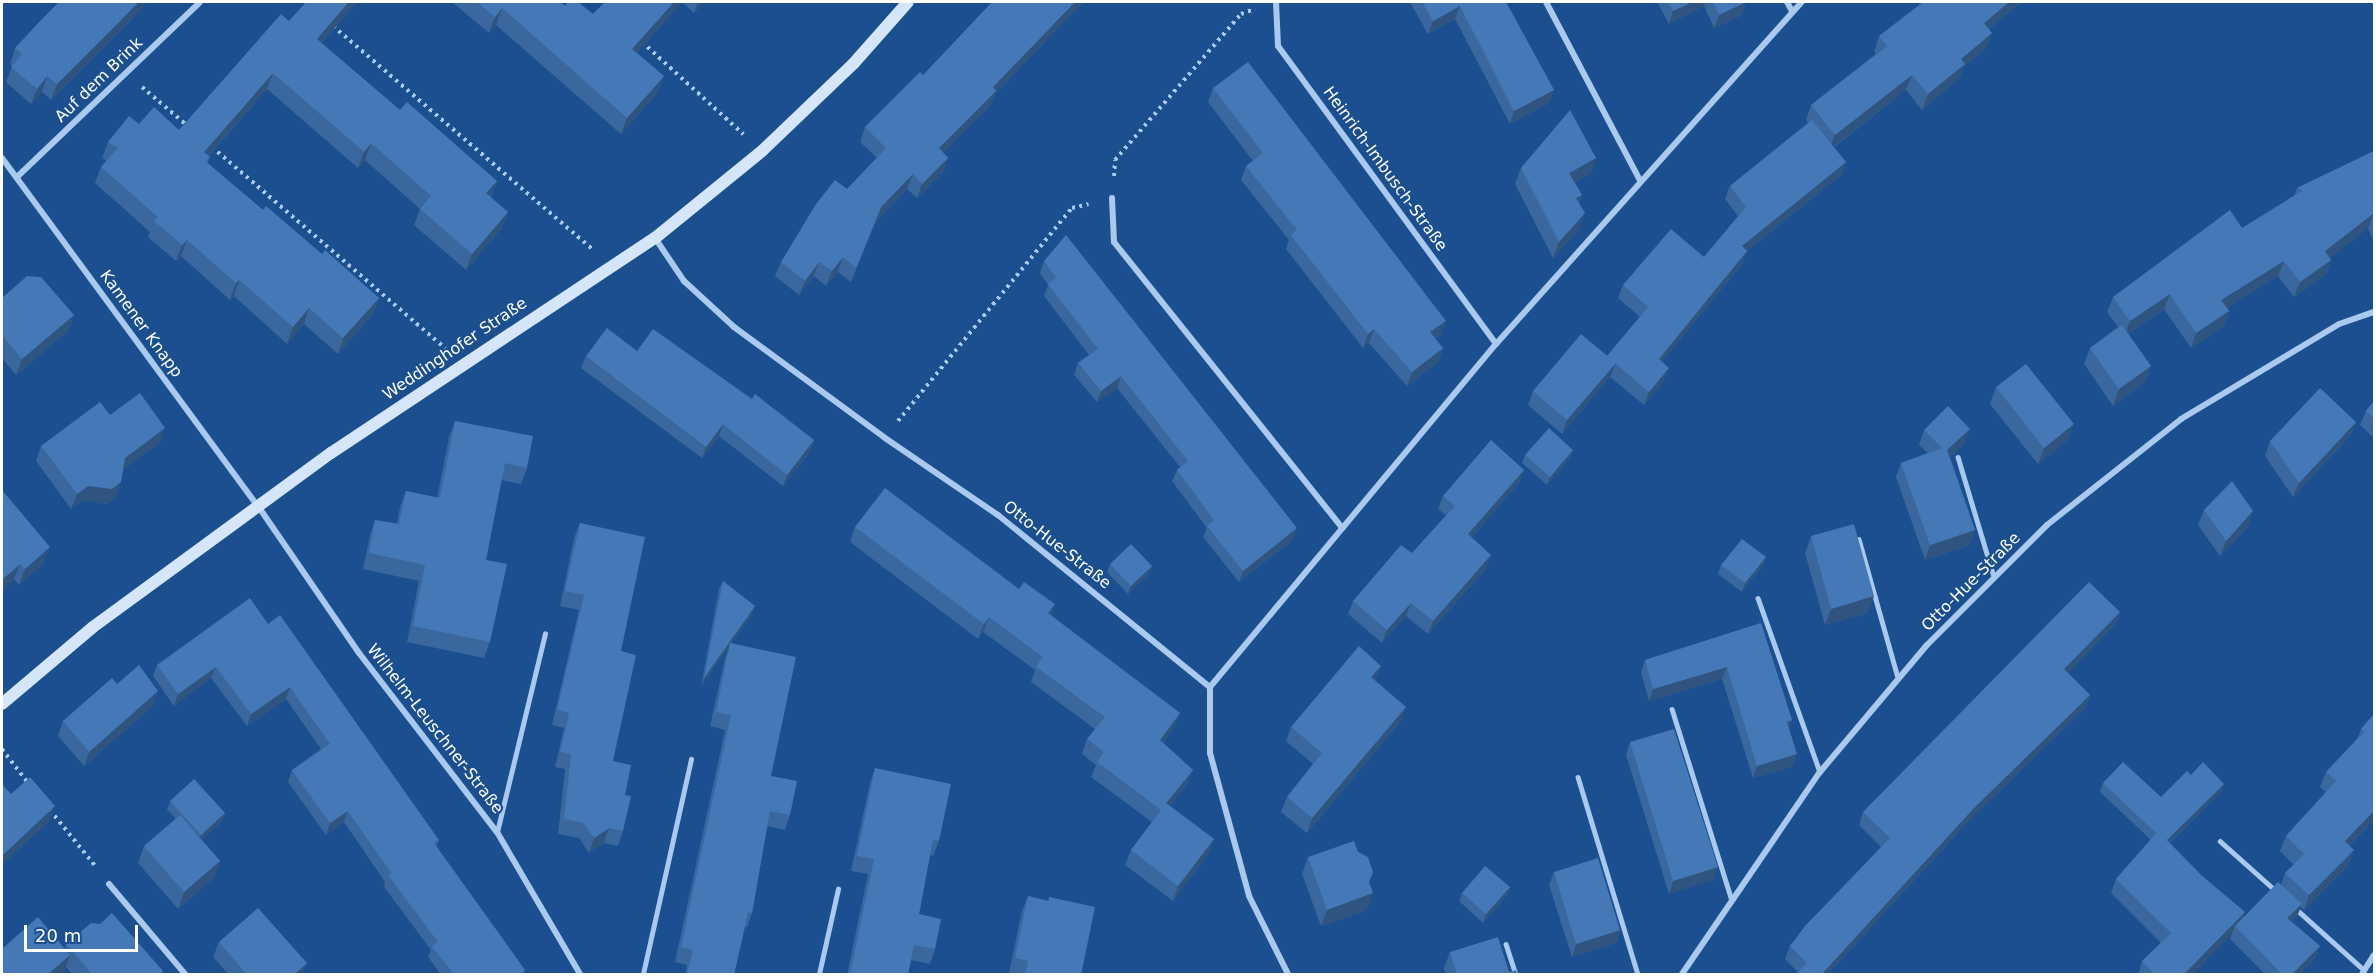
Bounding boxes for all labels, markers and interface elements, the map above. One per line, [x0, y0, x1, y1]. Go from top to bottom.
street label: Auf dem Brink [51, 34, 147, 126]
street label: Heinrich-Imbusch-Straße [1319, 83, 1451, 255]
street label: Kamener Knapp [96, 267, 186, 381]
street label: Weddinghofer Straße [379, 294, 531, 404]
street label: Otto-Hue-Straße [999, 497, 1115, 593]
street label: Otto-Hue-Straße [1918, 529, 2024, 635]
street label: Wilhelm-Leuschner-Straße [363, 640, 507, 818]
scale bar [27, 913, 141, 951]
text: 20 m [35, 925, 81, 946]

